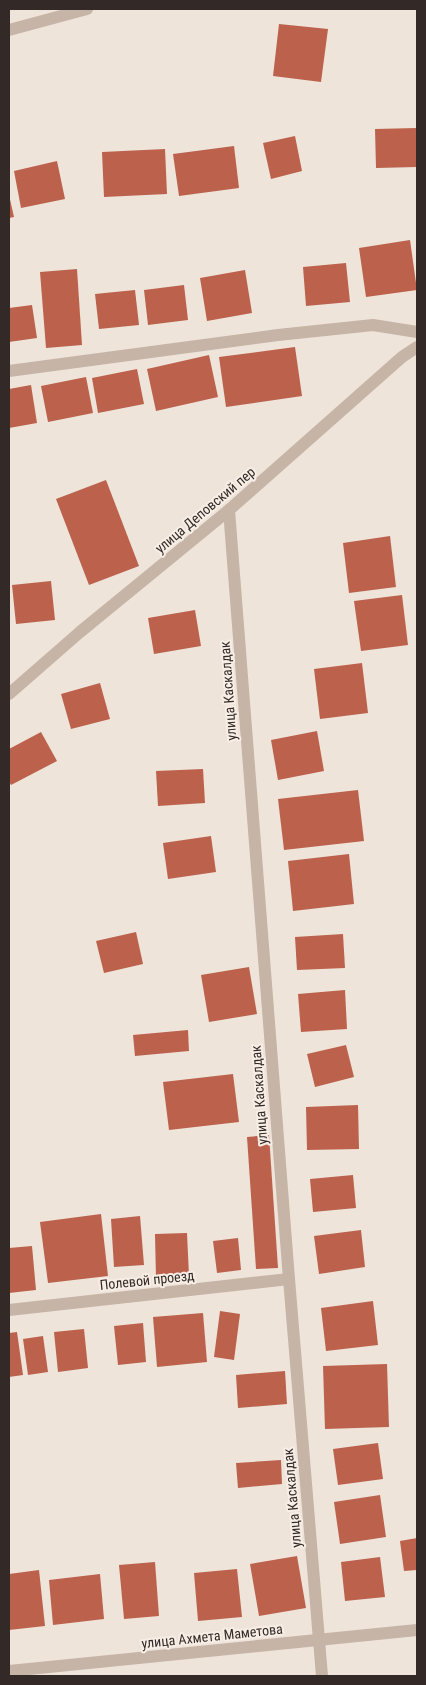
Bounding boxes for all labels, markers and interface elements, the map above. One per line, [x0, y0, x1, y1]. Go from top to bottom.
street label: улица Деповский пер [152, 464, 258, 556]
street label: улица Каскалдак [217, 640, 239, 741]
street label: улица Каскалдак [248, 1044, 270, 1145]
street label: Полевой проезд [99, 1267, 196, 1293]
street label: улица Каскалдак [280, 1447, 304, 1548]
street label: улица Ахмета Маметова [141, 1621, 283, 1651]

